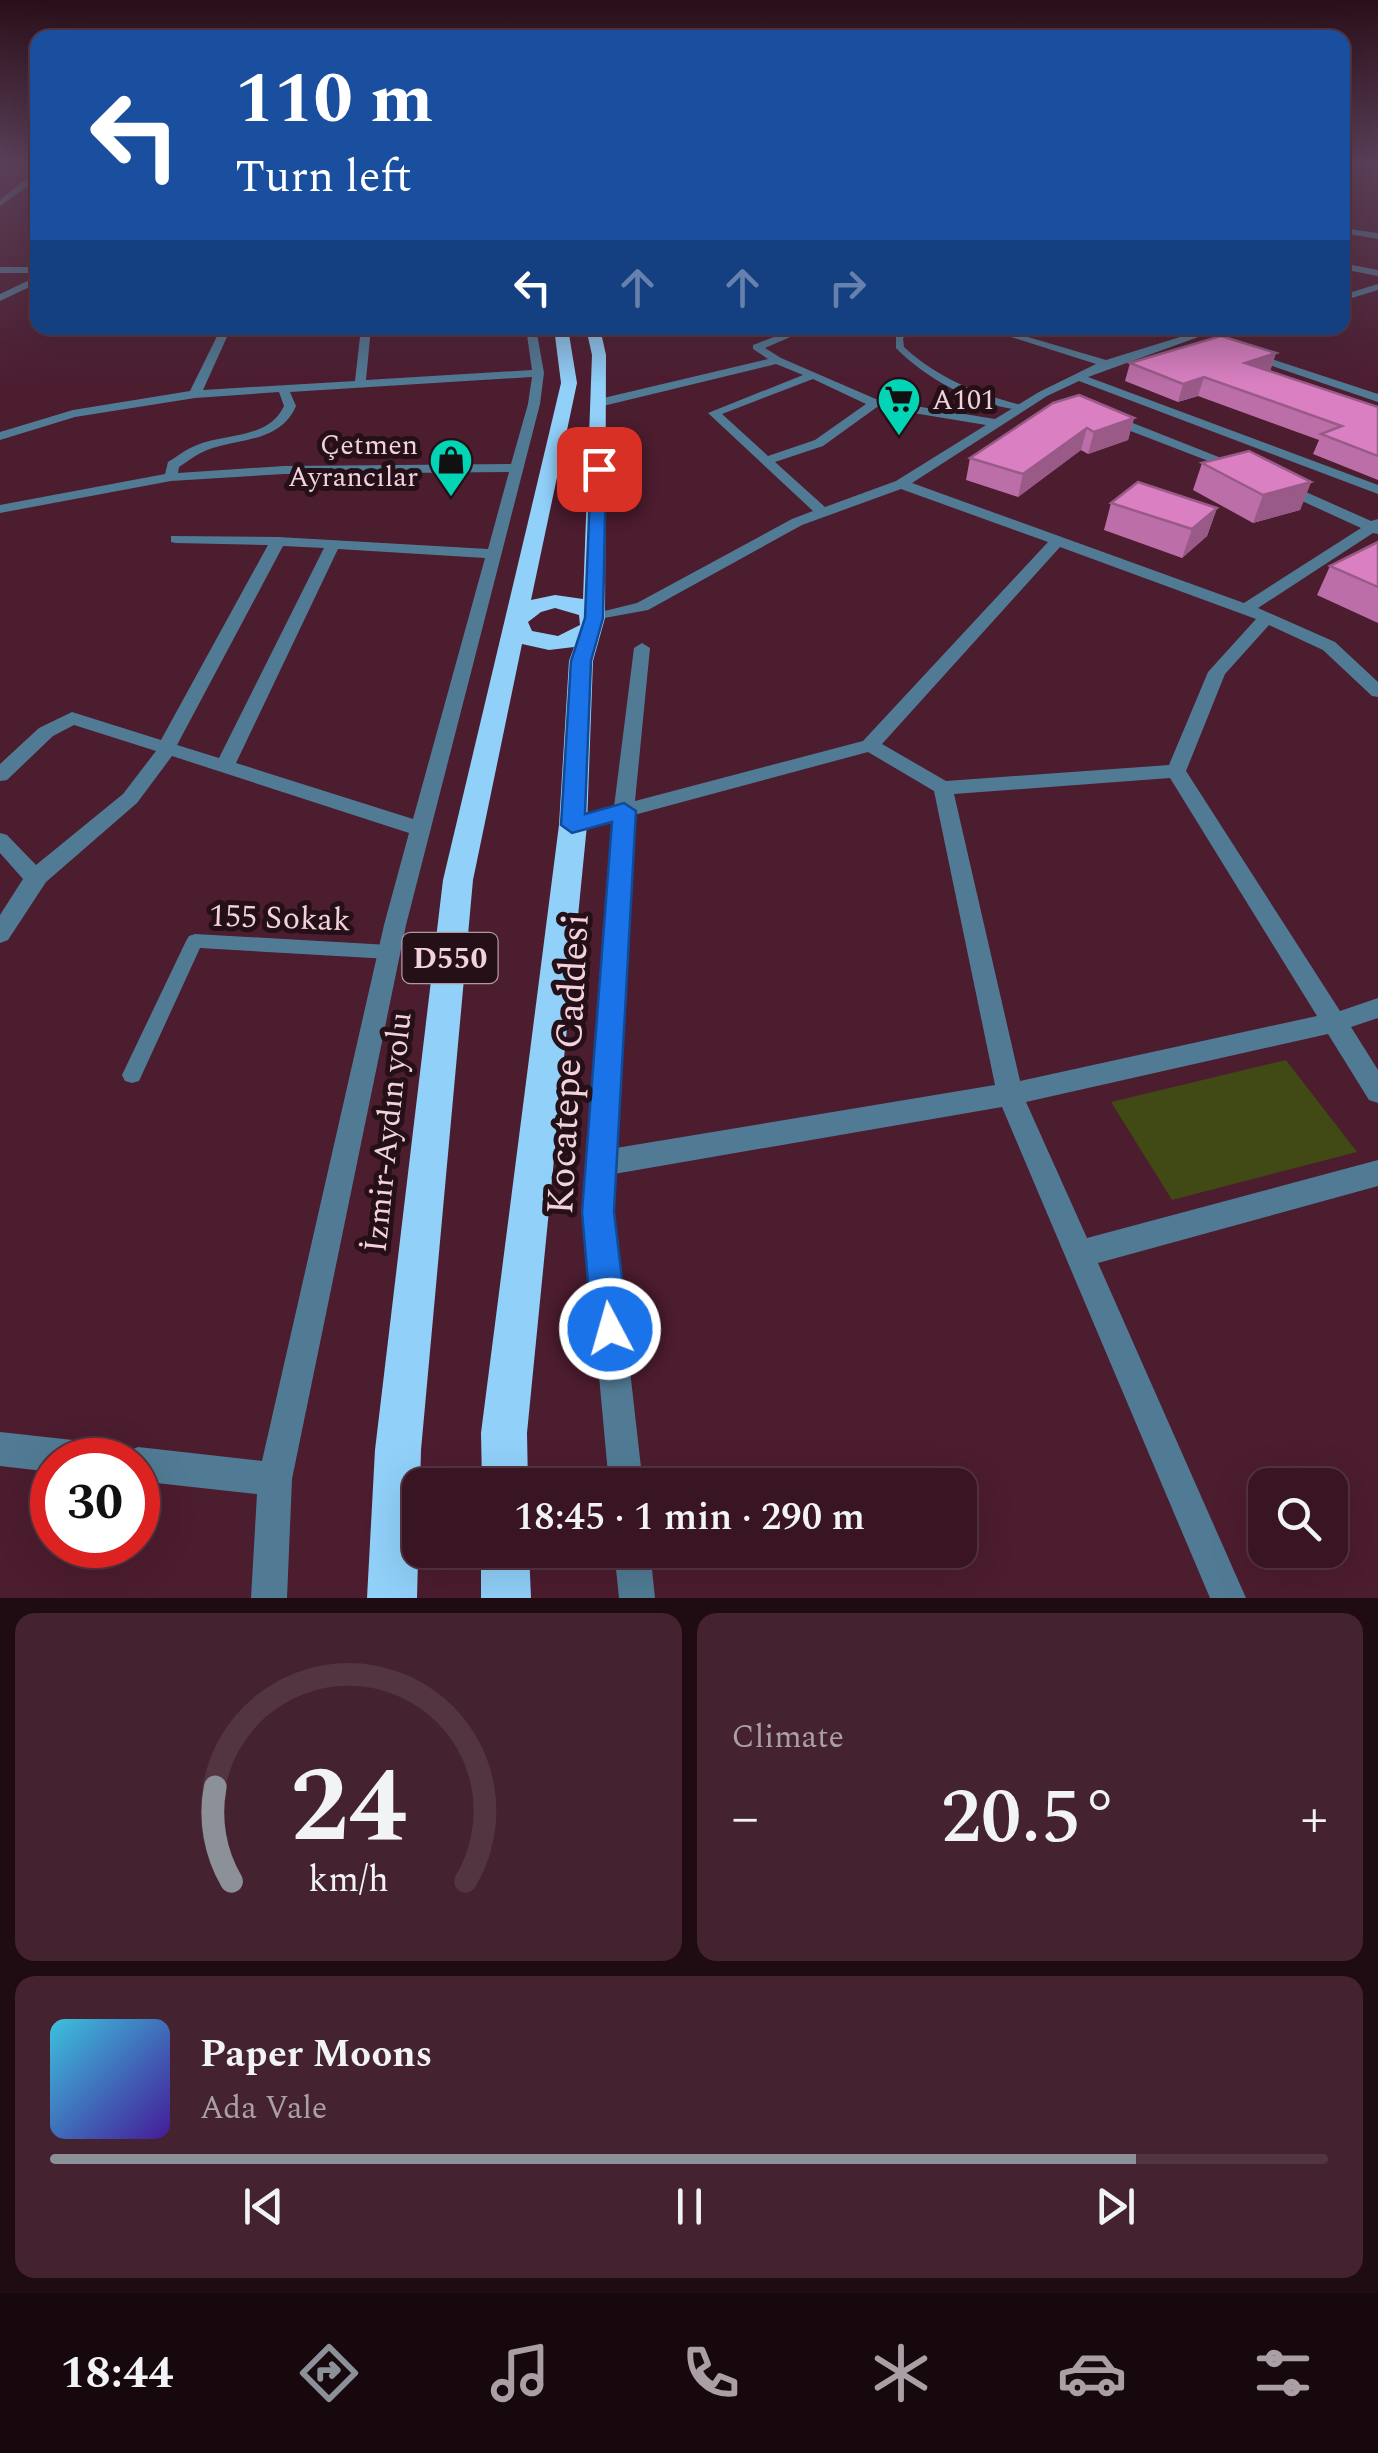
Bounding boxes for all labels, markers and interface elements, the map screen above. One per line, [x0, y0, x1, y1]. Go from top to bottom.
text: 110 m [235, 47, 433, 153]
icon: left [70, 70, 200, 200]
text: Turn left [235, 143, 412, 212]
icon: left [505, 260, 560, 315]
icon: ahead [610, 260, 665, 315]
icon: ahead [715, 260, 770, 315]
icon: right [820, 260, 875, 315]
supermarket icon: A101 [876, 376, 922, 437]
place label: A101 [932, 379, 995, 422]
place label: Çetmen Ayrancılar [288, 424, 418, 499]
pin [557, 427, 642, 512]
shop icon: Çetmen Ayrancılar [428, 437, 474, 498]
icon: arrive [572, 442, 627, 497]
street label: 155 Sokak [208, 892, 352, 945]
street label: Kocatepe Caddesi [532, 912, 606, 1216]
road number: D550 [402, 933, 498, 983]
street label: İzmir-Aydın yolu [352, 1010, 425, 1255]
position arrow [558, 1277, 662, 1381]
speed limit sign: 30 [30, 1438, 160, 1568]
map controls [1248, 1468, 1348, 1568]
button: search [1248, 1468, 1348, 1568]
text: 18:45 · 1 min · 290 m [514, 1489, 865, 1547]
text: Climate [732, 1713, 844, 1762]
text: 24 [290, 1729, 407, 1887]
text: 20.5° [941, 1762, 1119, 1876]
text: − [732, 1777, 759, 1860]
text: + [1300, 1777, 1328, 1860]
text: km/h [308, 1853, 388, 1908]
text: Paper Moons [200, 2026, 432, 2084]
text: Ada Vale [200, 2084, 327, 2133]
icon: previous [236, 2179, 291, 2234]
icon: pause [662, 2179, 717, 2234]
icon: next [1088, 2179, 1143, 2234]
icon: directions [294, 2338, 364, 2408]
icon: music [485, 2338, 555, 2408]
icon: phone [676, 2338, 746, 2408]
icon: climate [866, 2338, 936, 2408]
icon: car [1057, 2338, 1127, 2408]
icon: filters [1248, 2338, 1318, 2408]
text: 18:44 [60, 2339, 173, 2408]

